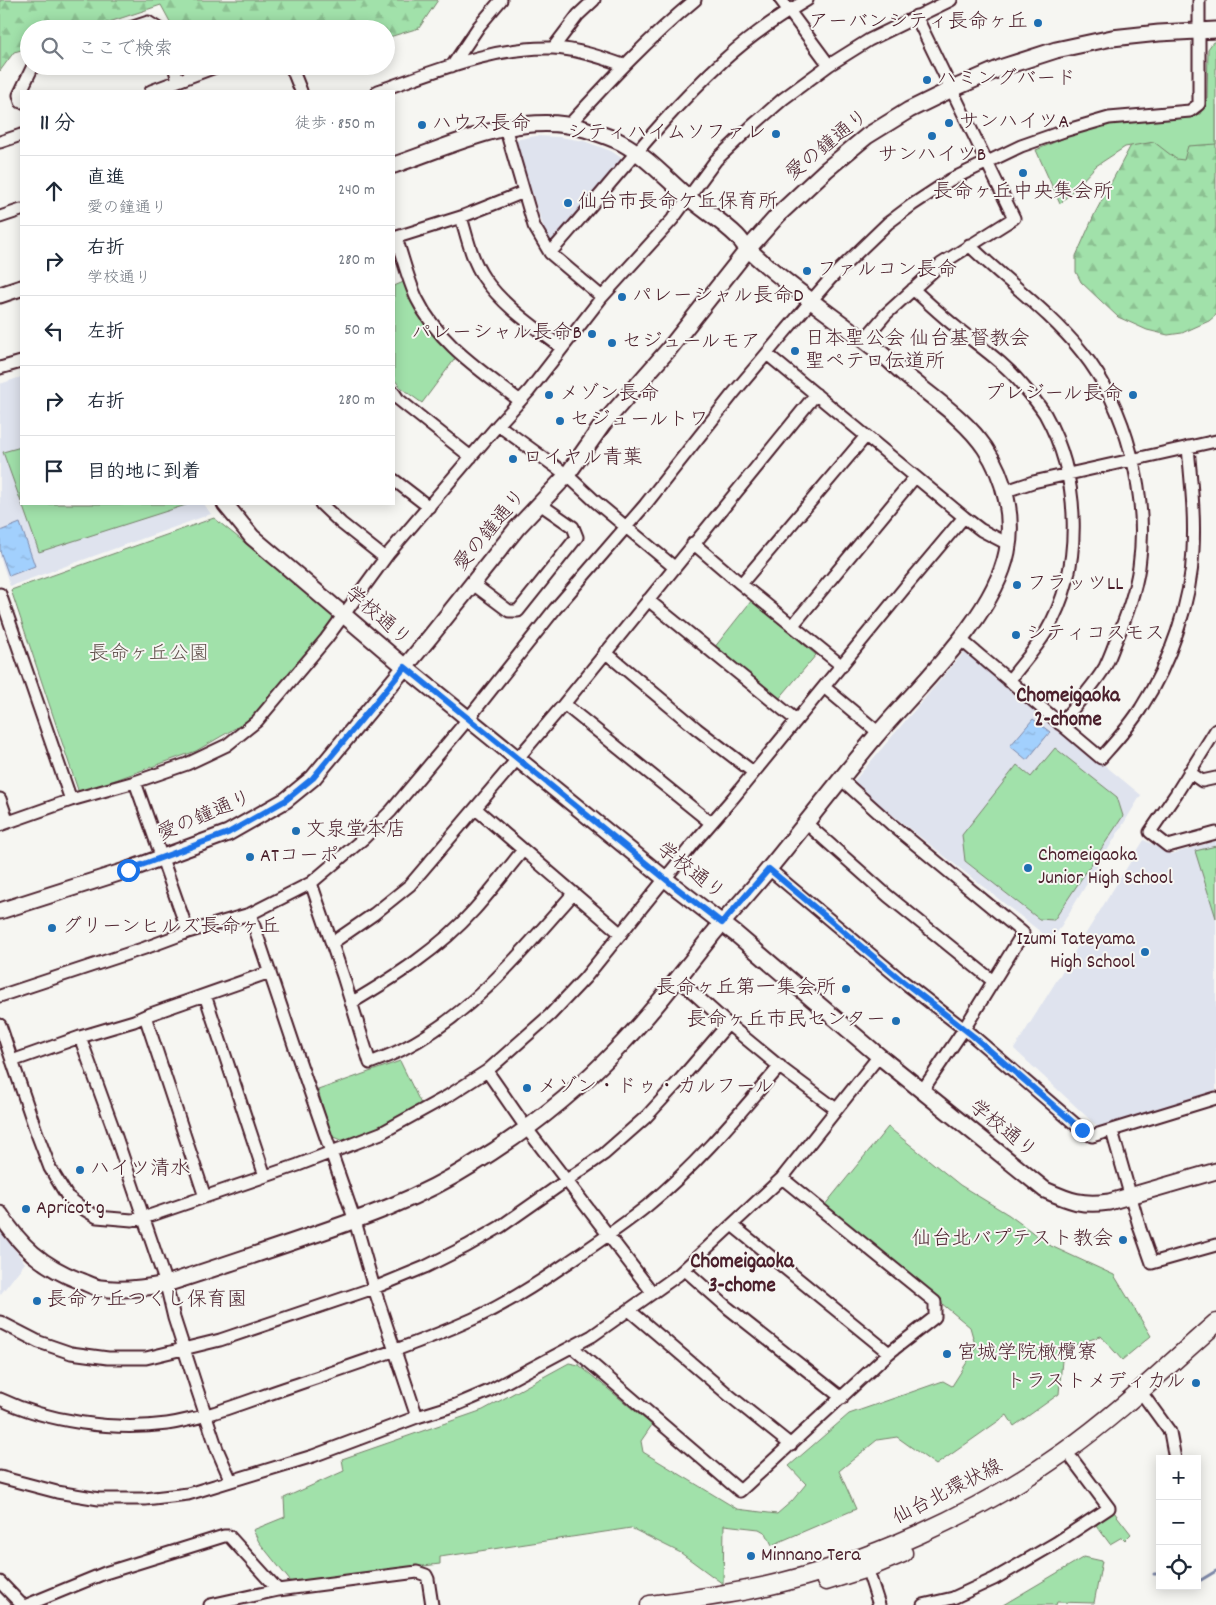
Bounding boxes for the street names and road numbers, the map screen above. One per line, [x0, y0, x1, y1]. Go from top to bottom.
street label: 愛の鐘通り [780, 104, 876, 188]
street label: 愛の鐘通り [448, 484, 534, 578]
street label: 学校通り [338, 580, 416, 654]
street label: 愛の鐘通り [154, 785, 256, 849]
street label: 学校通り [650, 836, 730, 908]
street label: 学校通り [962, 1094, 1042, 1166]
street label: 仙台北環状線 [888, 1453, 1008, 1533]

